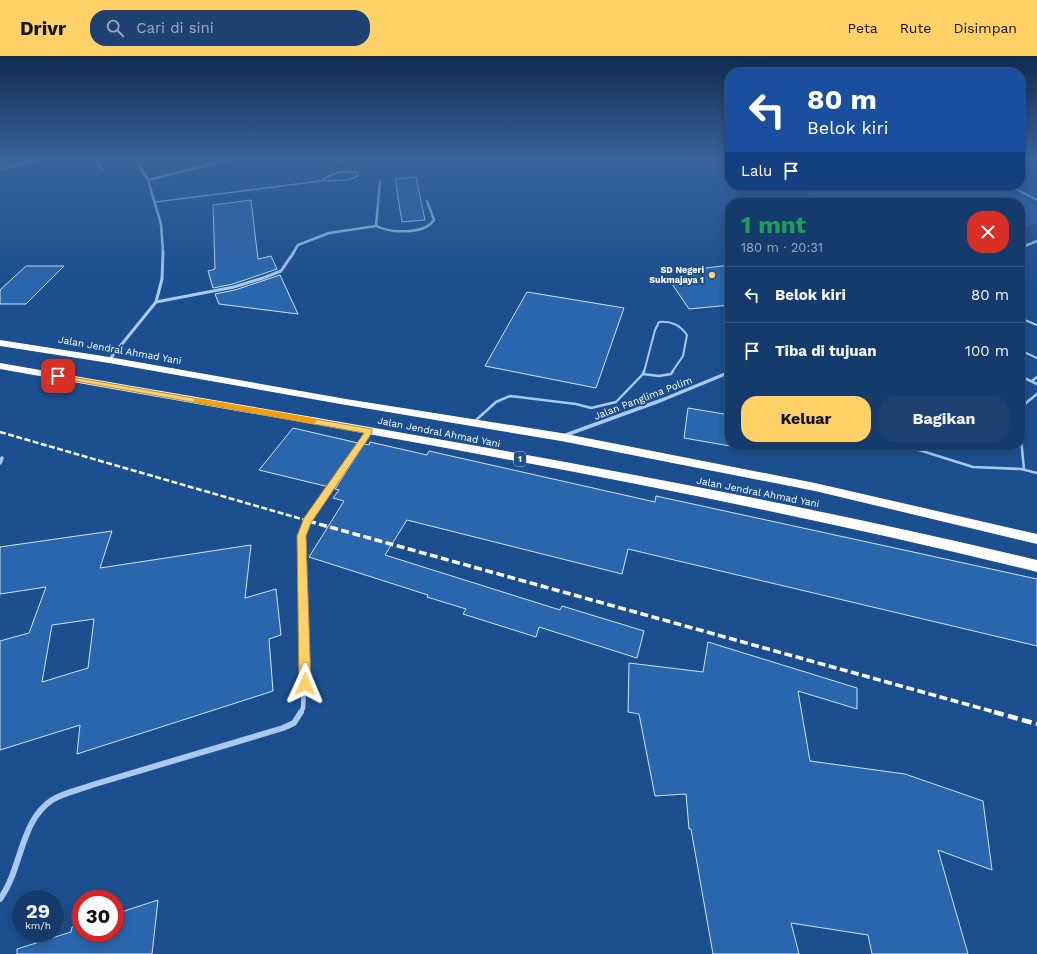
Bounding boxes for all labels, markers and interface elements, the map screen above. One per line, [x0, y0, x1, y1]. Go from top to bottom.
search box [90, 10, 370, 46]
text: Drivr [20, 17, 66, 40]
icon: search [104, 17, 126, 39]
text: Cari di sini [136, 19, 214, 37]
text: Peta [848, 20, 878, 36]
text: Rute [900, 20, 931, 36]
text: Disimpan [953, 20, 1017, 36]
text: 80 m [807, 83, 877, 116]
icon: left [741, 84, 793, 136]
text: Belok kiri [807, 117, 889, 138]
icon: arrive [780, 160, 802, 182]
text: Lalu [741, 162, 772, 180]
text: 1 mnt [741, 211, 806, 239]
button: close [967, 211, 1009, 253]
text: 180 m · 20:31 [741, 240, 823, 255]
place label: SD Negeri Sukmajaya 1 [649, 265, 704, 285]
marker: SD Negeri Sukmajaya 1 [707, 270, 717, 280]
icon: left [741, 284, 763, 306]
text: Belok kiri [775, 286, 846, 304]
text: 80 m [971, 286, 1009, 304]
street label: Jalan Jendral Ahmad Yani [58, 334, 182, 366]
icon: arrive [741, 340, 763, 362]
text: Tiba di tujuan [775, 342, 877, 360]
text: 100 m [965, 342, 1009, 360]
pin [41, 359, 75, 393]
icon: arrive [47, 365, 69, 387]
street label: Jalan Panglima Polim [592, 374, 694, 422]
button: Keluar [741, 396, 871, 442]
button: Bagikan [879, 396, 1009, 442]
street label: Jalan Jendral Ahmad Yani [377, 415, 501, 449]
road number: 1 [514, 452, 526, 466]
street label: Jalan Jendral Ahmad Yani [696, 475, 820, 509]
position arrow [284, 663, 326, 705]
speed limit sign: 30 [72, 890, 124, 942]
text: 29 [26, 899, 50, 923]
text: km/h [25, 920, 51, 931]

